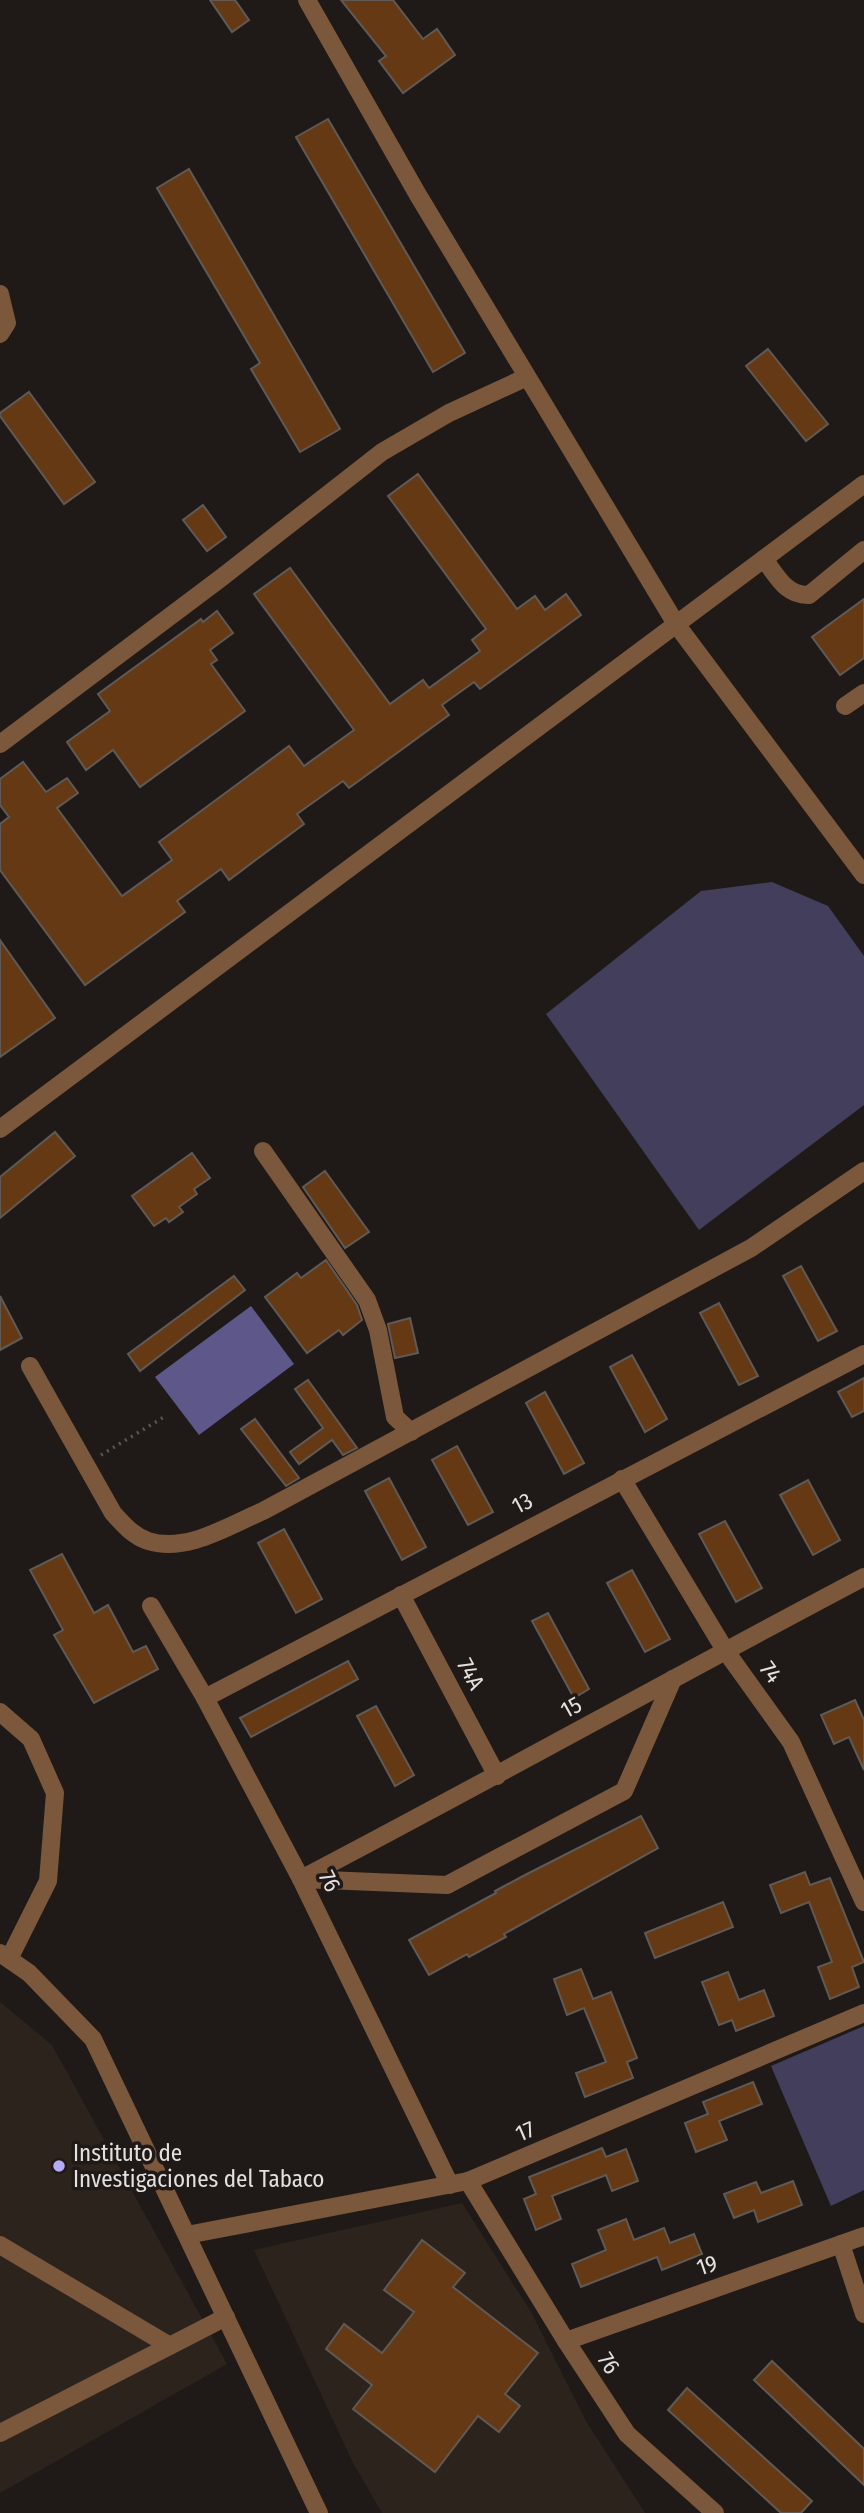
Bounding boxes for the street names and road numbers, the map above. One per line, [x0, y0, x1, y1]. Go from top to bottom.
street label: 13 [507, 1486, 537, 1520]
street label: 74A [451, 1653, 491, 1695]
street label: 74 [754, 1656, 788, 1688]
street label: 15 [556, 1690, 586, 1724]
street label: 76 [313, 1866, 347, 1896]
street label: 17 [511, 2115, 539, 2147]
street label: 19 [693, 2248, 721, 2282]
street label: 76 [592, 2347, 626, 2379]

